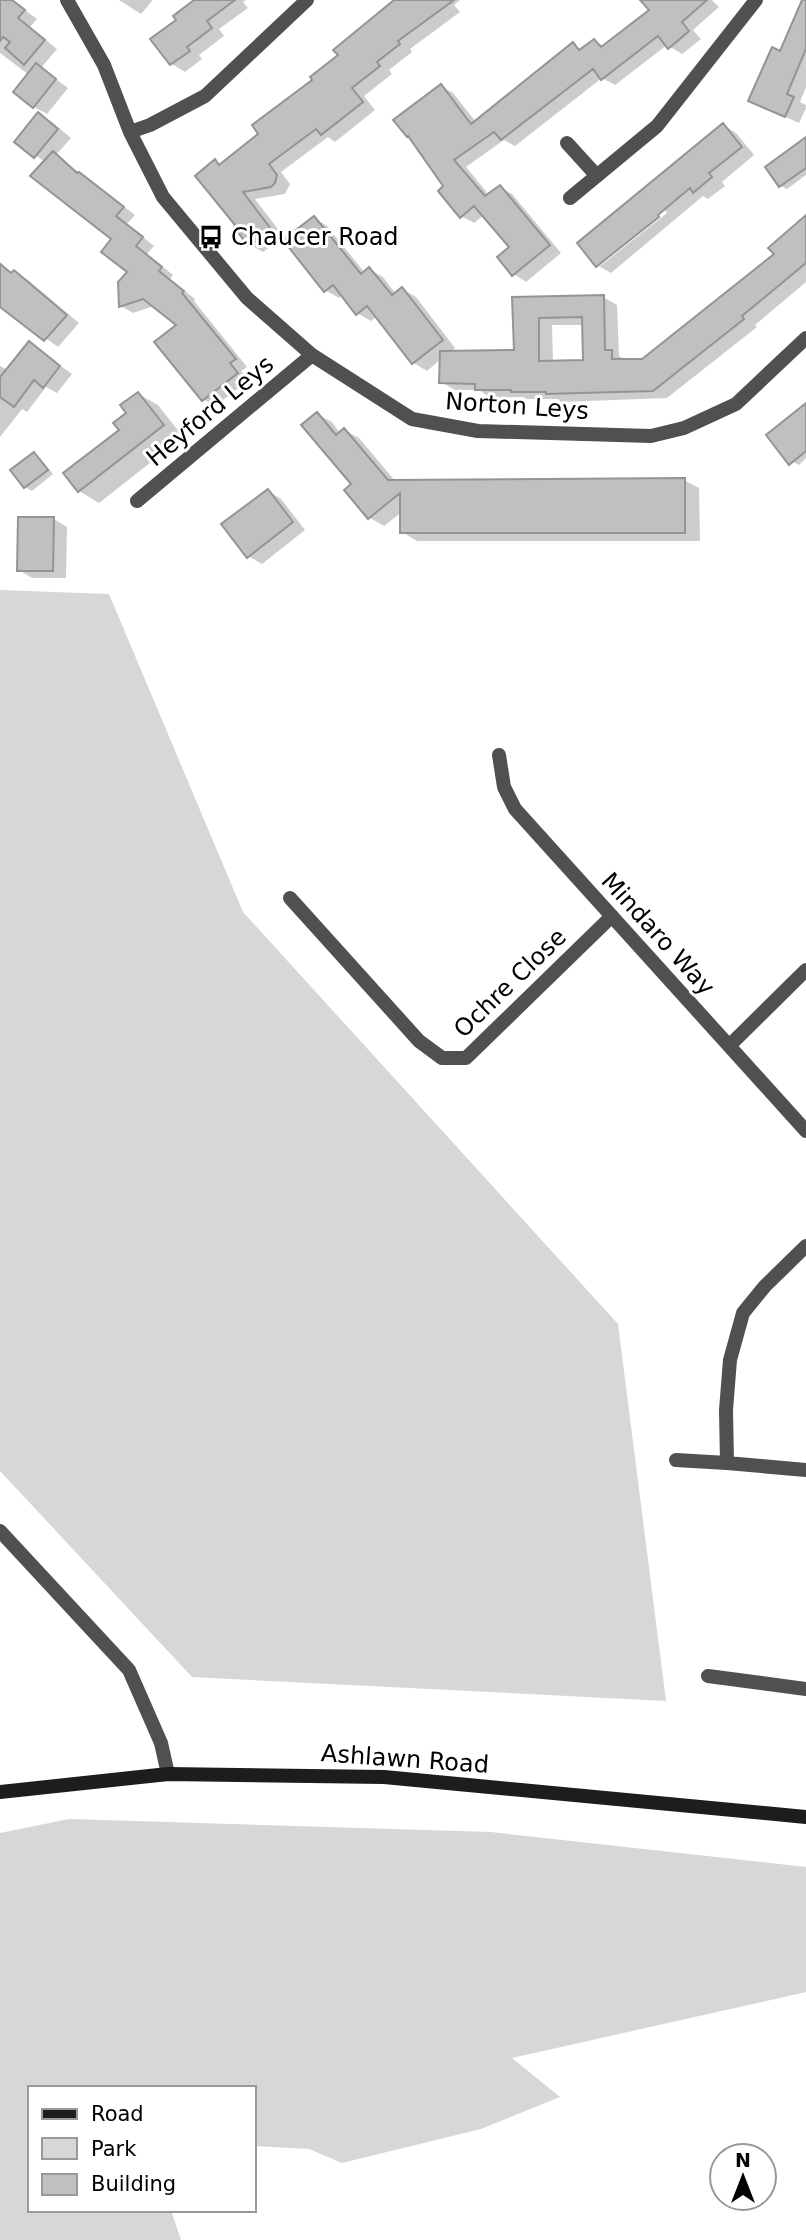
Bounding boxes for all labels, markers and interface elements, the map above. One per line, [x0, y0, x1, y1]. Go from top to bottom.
bus stop icon: Chaucer Road [197, 223, 225, 251]
place label: Chaucer Road [231, 223, 399, 251]
street label: Heyford Leys [141, 350, 279, 472]
street label: Norton Leys [444, 387, 590, 425]
street label: Mindaro Way [596, 867, 720, 1001]
street label: Ochre Close [448, 923, 572, 1043]
street label: Ashlawn Road [320, 1739, 490, 1779]
legend [28, 2086, 256, 2212]
text: Road [91, 2102, 144, 2126]
text: Park [91, 2137, 137, 2161]
north arrow [708, 2142, 778, 2212]
text: N [735, 2149, 751, 2171]
text: Building [91, 2172, 176, 2196]

